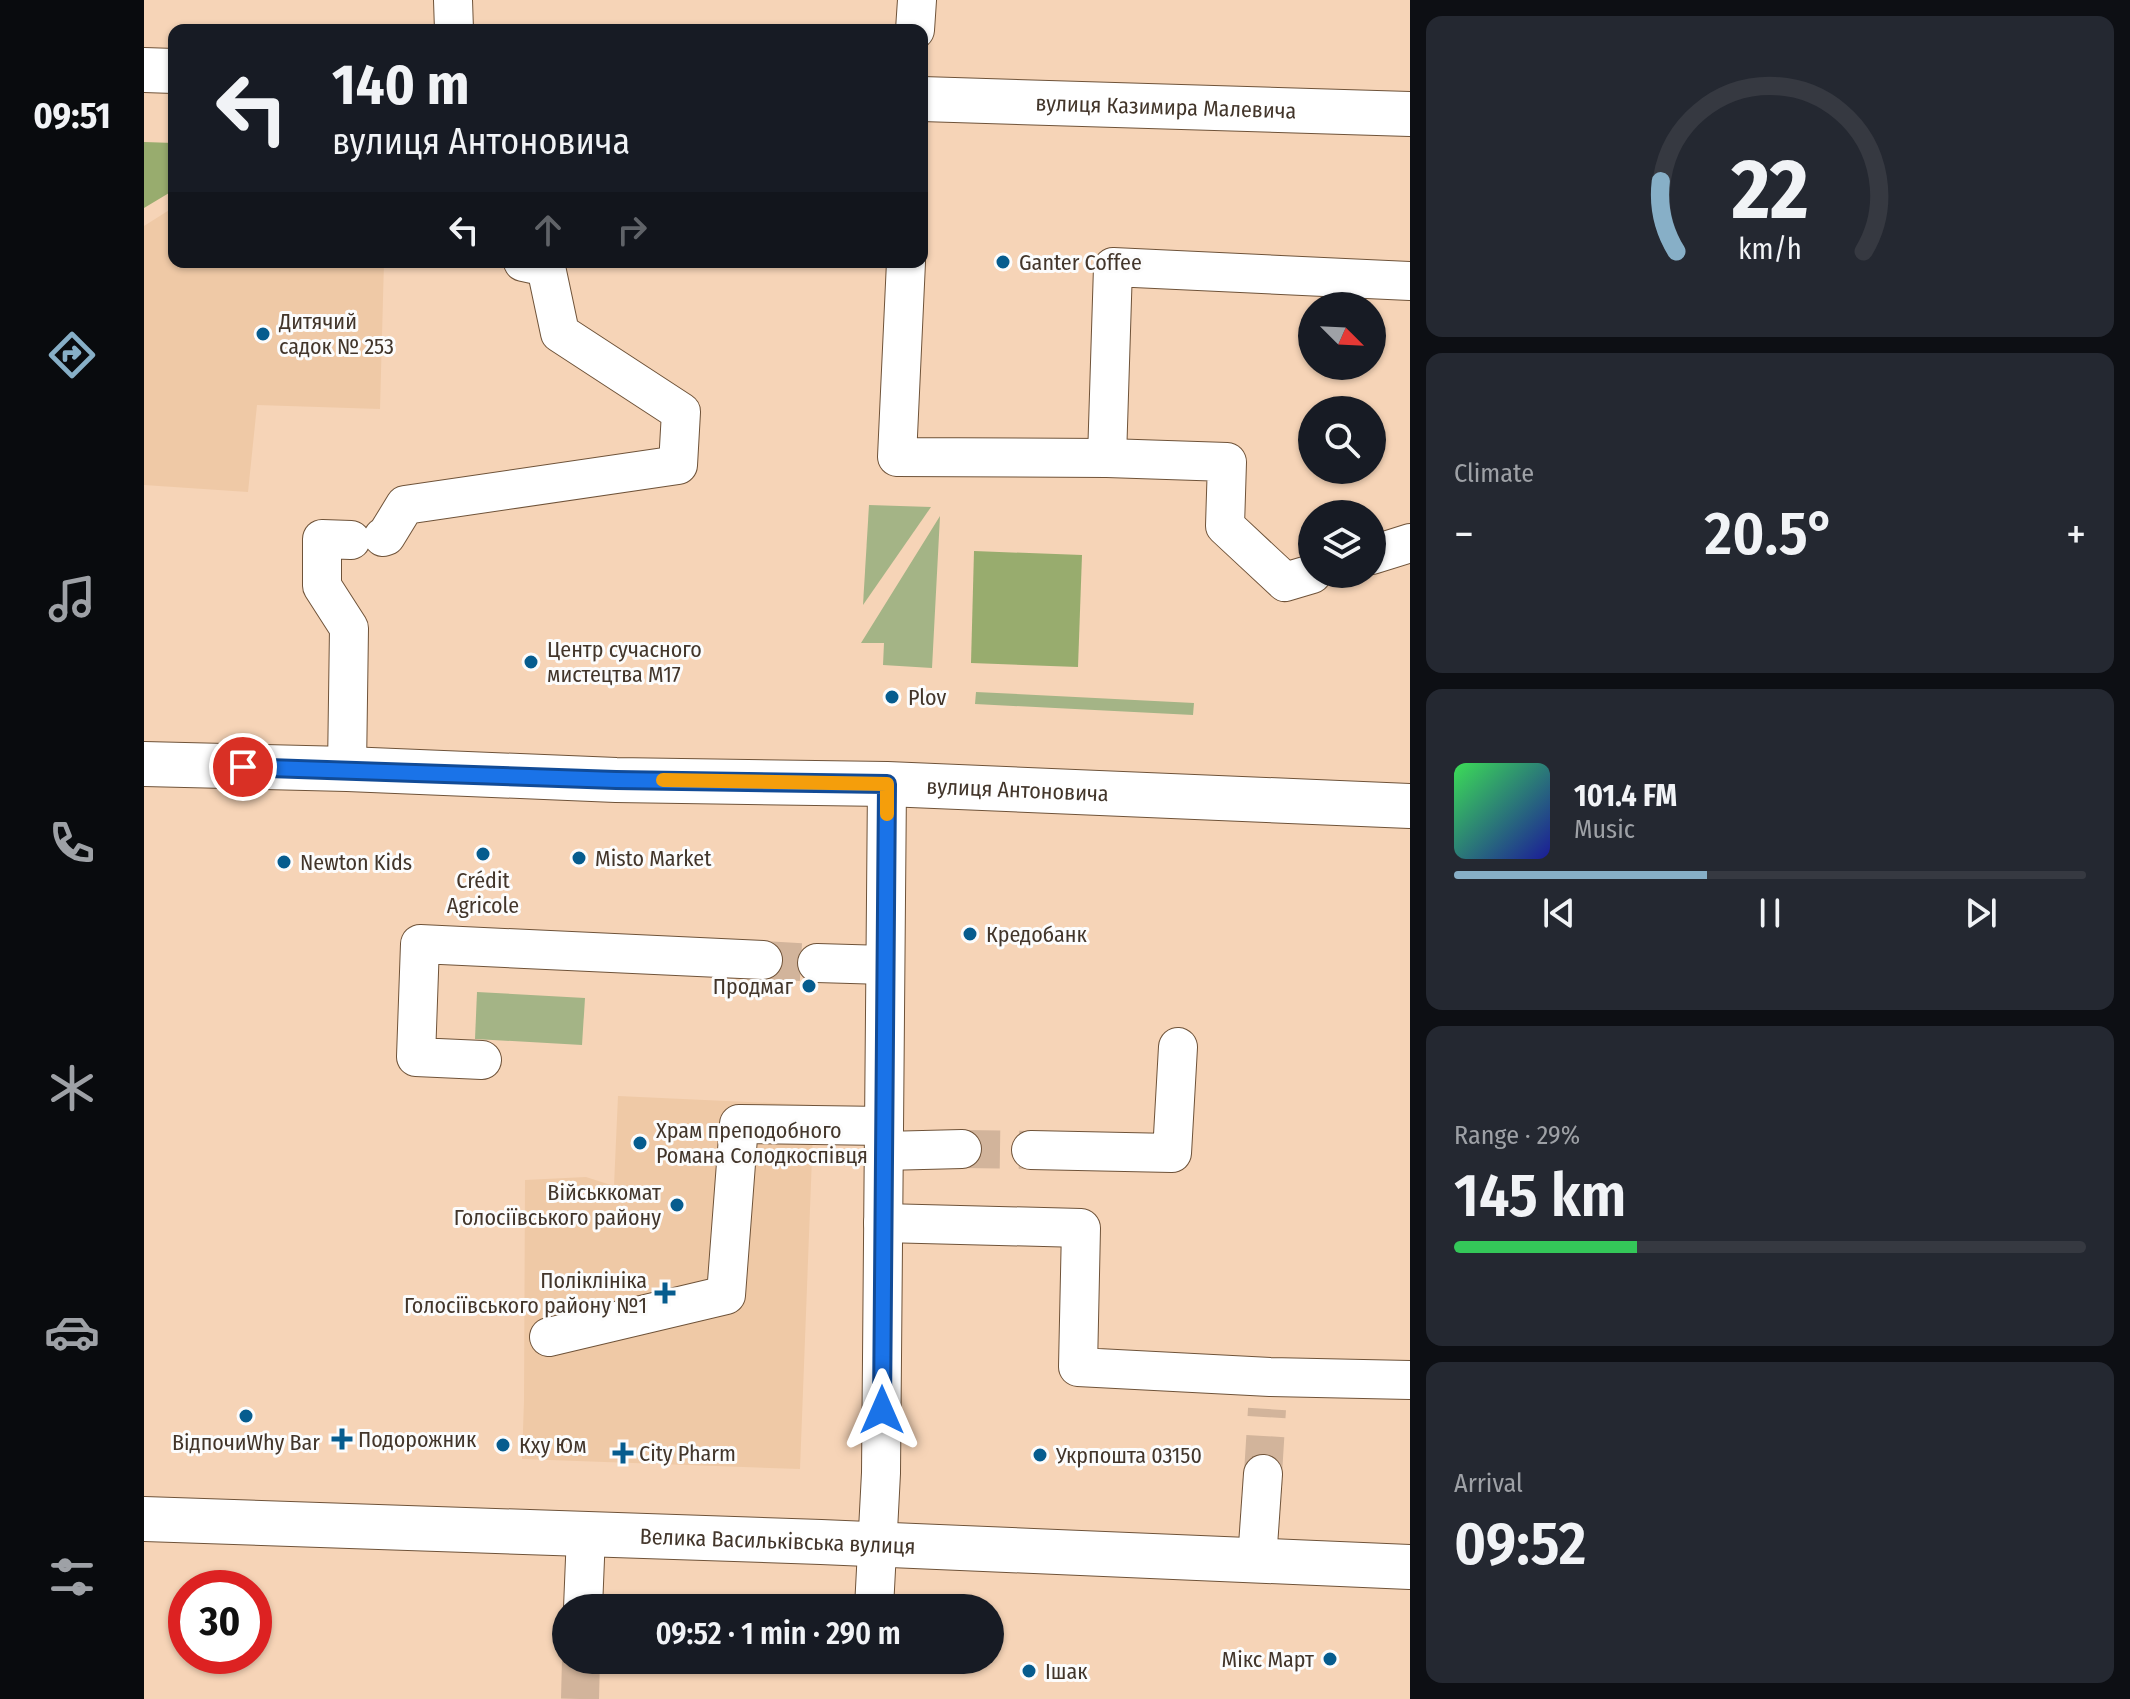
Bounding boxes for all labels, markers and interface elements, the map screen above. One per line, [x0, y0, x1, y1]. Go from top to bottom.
text: 140 m [332, 52, 469, 119]
icon: left [200, 56, 304, 160]
street label: вулиця Казимира Малевича [1035, 89, 1297, 124]
text: 09:51 [33, 94, 111, 138]
text: вулиця Антоновича [332, 120, 630, 164]
text: 22 [1730, 140, 1809, 240]
icon: left [442, 208, 486, 252]
icon: ahead [526, 208, 570, 252]
icon: right [610, 208, 654, 252]
text: km/h [1738, 232, 1802, 267]
place label: Ganter Coffee [1019, 249, 1142, 276]
marker: Ganter Coffee [994, 253, 1012, 271]
north arrow [1298, 292, 1386, 380]
map controls [1298, 292, 1386, 588]
place label: Дитячий садок № 253 [278, 308, 394, 360]
marker: Дитячий садок № 253 [254, 325, 272, 343]
icon: directions [44, 327, 100, 383]
button: search [1298, 396, 1386, 484]
text: Climate [1454, 458, 1534, 489]
text: 20.5° [1705, 498, 1835, 570]
button: layers [1298, 500, 1386, 588]
text: − [1454, 508, 1474, 561]
text: + [2066, 508, 2086, 561]
icon: music [44, 571, 100, 627]
place label: Центр сучасного мистецтва M17 [547, 636, 702, 688]
marker: Центр сучасного мистецтва M17 [522, 653, 540, 671]
place label: Plov [908, 684, 946, 711]
marker: Plov [883, 688, 901, 706]
pin [209, 733, 277, 801]
icon: arrive [221, 745, 265, 789]
street label: вулиця Антоновича [926, 772, 1109, 807]
text: 101.4 FM [1574, 778, 1677, 814]
text: Music [1574, 814, 1635, 845]
icon: phone [44, 815, 100, 871]
marker: Crédit Agricole [474, 845, 492, 863]
place label: Misto Market [595, 845, 712, 872]
place label: Newton Kids [300, 849, 412, 876]
marker: Misto Market [570, 849, 588, 867]
marker: Newton Kids [275, 853, 293, 871]
place label: Crédit Agricole [447, 867, 519, 919]
icon: previous [1537, 891, 1581, 935]
icon: pause [1748, 891, 1792, 935]
icon: next [1959, 891, 2003, 935]
place label: Кредобанк [986, 921, 1087, 948]
marker: Кредобанк [961, 925, 979, 943]
place label: Продмаг [713, 973, 793, 1000]
marker: Продмаг [800, 977, 818, 995]
icon: climate [44, 1060, 100, 1116]
place label: Храм преподобного Романа Солодкоспівця [656, 1117, 868, 1169]
text: Range · 29% [1454, 1120, 1580, 1151]
marker: Храм преподобного Романа Солодкоспівця [631, 1134, 649, 1152]
text: 145 km [1454, 1160, 1626, 1232]
place label: Військкомат Голосіївського району [454, 1179, 661, 1231]
marker: Військкомат Голосіївського району [668, 1196, 686, 1214]
place label: Поліклініка Голосіївського району №1 [404, 1267, 647, 1319]
marker: Поліклініка Голосіївського району №1 [654, 1282, 676, 1304]
icon: car [44, 1304, 100, 1360]
position arrow [840, 1368, 924, 1452]
marker: ВідпочиWhy Bar [237, 1407, 255, 1425]
place label: Подорожник [358, 1426, 477, 1453]
place label: ВідпочиWhy Bar [172, 1429, 320, 1456]
marker: Подорожник [333, 1430, 351, 1448]
place label: Кху Юм [519, 1432, 587, 1459]
marker: Кху Юм [494, 1436, 512, 1454]
place label: City Pharm [639, 1440, 736, 1467]
place label: Укрпошта 03150 [1055, 1442, 1202, 1469]
marker: City Pharm [614, 1444, 632, 1462]
marker: Укрпошта 03150 [1031, 1446, 1049, 1464]
text: Arrival [1454, 1468, 1523, 1499]
text: 09:52 [1454, 1508, 1586, 1580]
street label: Велика Васильківська вулиця [639, 1522, 916, 1559]
icon: filters [44, 1549, 100, 1605]
speed limit sign: 30 [168, 1570, 272, 1674]
text: 09:52 · 1 min · 290 m [655, 1616, 901, 1652]
place label: Мікс Март [1222, 1646, 1314, 1673]
marker: Мікс Март [1321, 1650, 1339, 1668]
place label: Ішак [1045, 1658, 1088, 1685]
marker: Ішак [1020, 1662, 1038, 1680]

